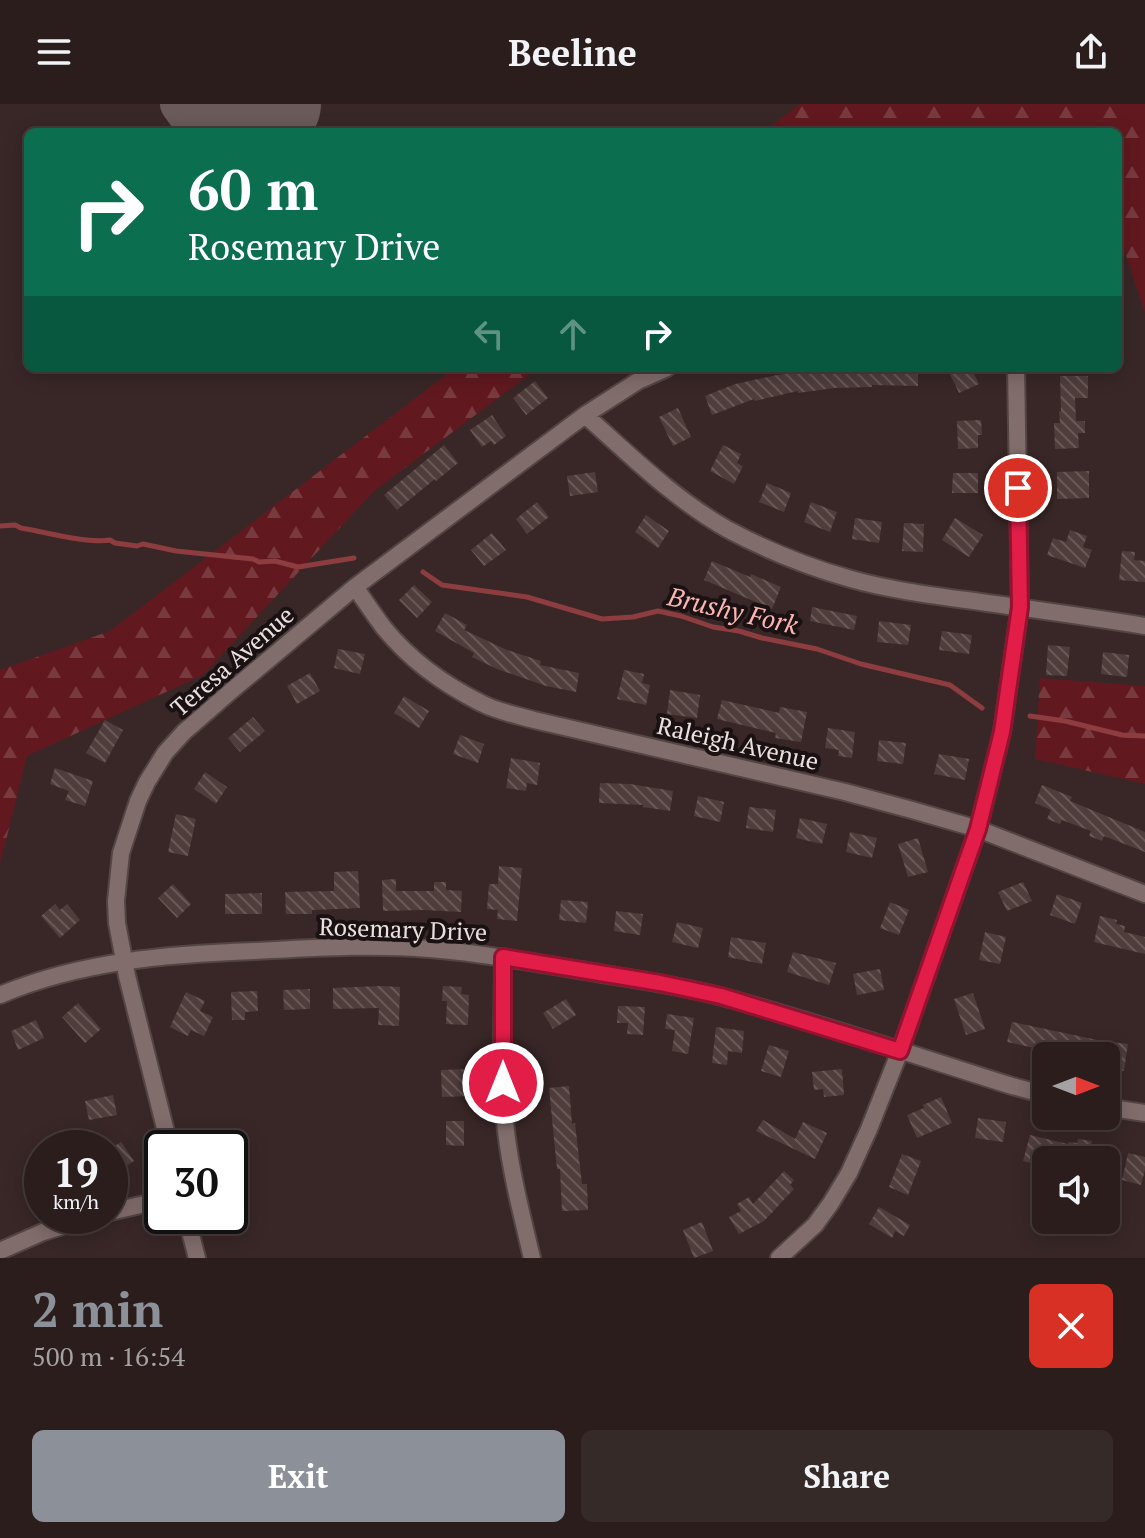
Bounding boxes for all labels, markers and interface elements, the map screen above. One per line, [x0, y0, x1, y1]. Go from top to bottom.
text: Beeline [508, 29, 637, 76]
icon: menu [32, 30, 76, 74]
icon: share [1069, 30, 1113, 74]
text: 60 m [188, 152, 318, 226]
icon: right [56, 160, 160, 264]
text: Rosemary Drive [188, 223, 440, 270]
icon: left [467, 312, 511, 356]
icon: ahead [551, 312, 595, 356]
icon: right [635, 312, 679, 356]
pin [984, 454, 1052, 522]
icon: arrive [996, 466, 1040, 510]
water label: Brushy Fork [664, 578, 802, 642]
street label: Teresa Avenue [164, 599, 300, 723]
street label: Raleigh Avenue [654, 709, 822, 777]
street label: Rosemary Drive [318, 910, 488, 948]
position arrow [461, 1041, 545, 1125]
north arrow [1032, 1042, 1120, 1130]
map controls [1032, 1042, 1120, 1234]
speed limit sign: 30 [144, 1130, 248, 1234]
text: 19 [53, 1145, 99, 1198]
button: sound [1032, 1146, 1120, 1234]
text: km/h [53, 1188, 99, 1215]
text: 2 min [32, 1277, 163, 1341]
button: close [1029, 1284, 1113, 1368]
text: 500 m · 16:54 [32, 1339, 185, 1373]
button: Exit [32, 1430, 565, 1522]
button: Share [581, 1430, 1113, 1522]

